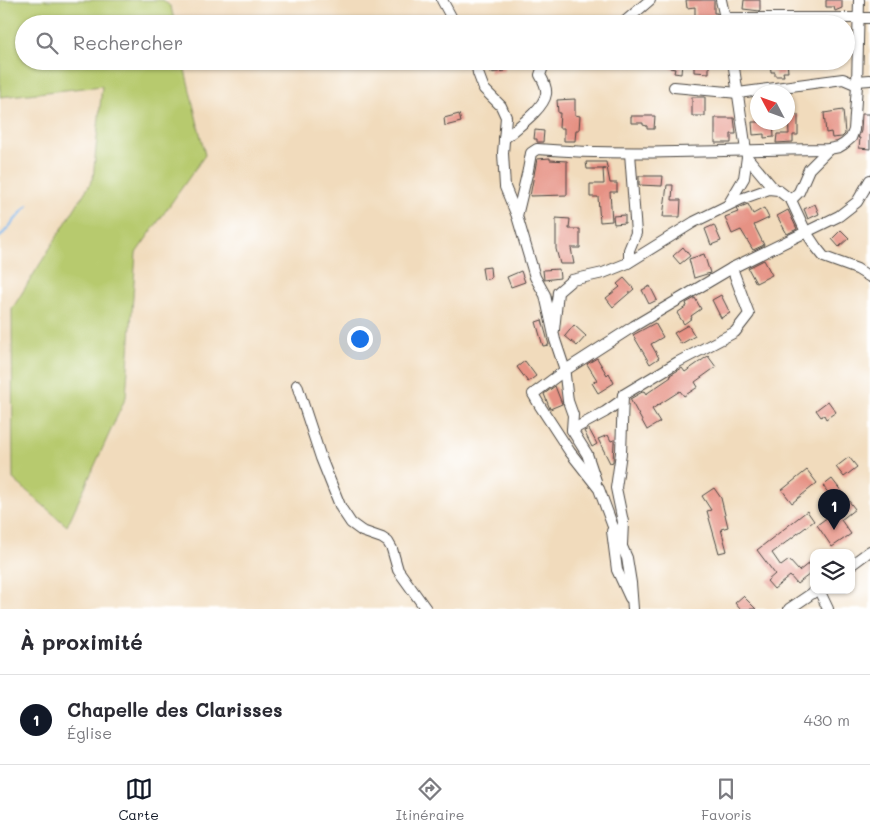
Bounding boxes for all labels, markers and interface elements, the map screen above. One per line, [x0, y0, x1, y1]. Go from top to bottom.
search box [15, 15, 855, 70]
icon: search [33, 29, 61, 57]
text: Rechercher [73, 30, 183, 55]
north arrow [750, 85, 795, 130]
your location [347, 326, 373, 352]
pin: 1 [818, 489, 850, 530]
map controls [810, 549, 855, 594]
button: layers [810, 549, 855, 594]
text: À proximité [20, 628, 143, 655]
text: Chapelle des Clarisses [67, 697, 283, 722]
text: 1 [32, 709, 40, 730]
text: 430 m [803, 709, 850, 730]
text: Église [67, 722, 112, 743]
tab: Carte [118, 775, 159, 824]
tab: Itinéraire [396, 775, 464, 824]
tab: Favoris [701, 775, 752, 824]

